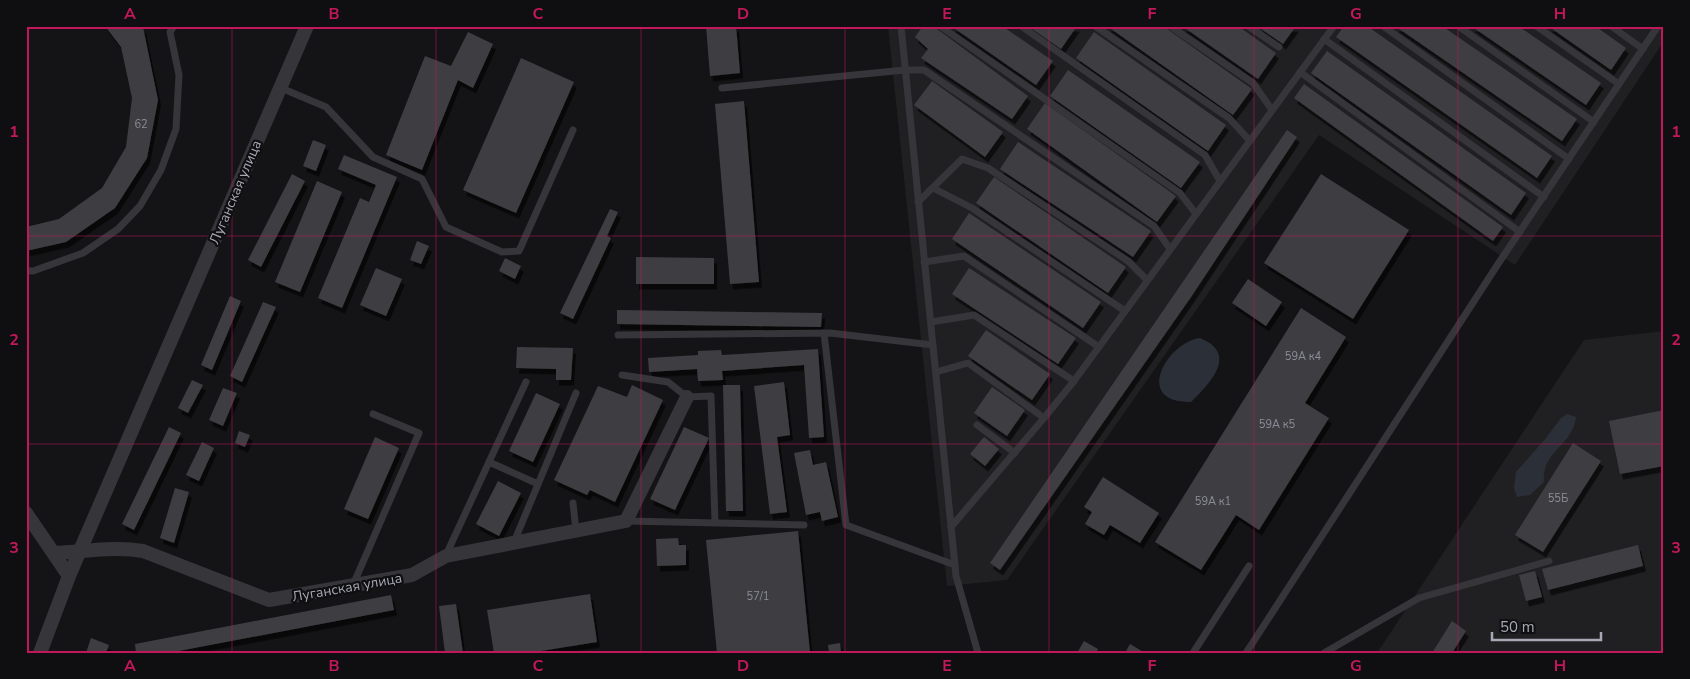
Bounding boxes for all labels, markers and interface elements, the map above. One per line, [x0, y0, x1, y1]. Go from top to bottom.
text: A [124, 3, 136, 25]
text: B [328, 3, 340, 25]
text: C [533, 3, 544, 25]
text: D [737, 3, 749, 25]
text: E [942, 3, 952, 25]
text: F [1148, 3, 1157, 25]
text: G [1350, 3, 1362, 25]
text: H [1554, 3, 1566, 25]
house number: 62 [134, 117, 148, 132]
text: 1 [9, 121, 19, 143]
text: 1 [1671, 121, 1681, 143]
street label: Луганская улица [205, 137, 266, 247]
text: 2 [9, 329, 19, 351]
text: 2 [1671, 329, 1681, 351]
house number: 59А к4 [1285, 349, 1322, 364]
house number: 59А к5 [1259, 417, 1296, 432]
house number: 55Б [1548, 491, 1568, 506]
house number: 59А к1 [1195, 494, 1231, 509]
text: 3 [9, 537, 19, 559]
text: 3 [1671, 537, 1681, 559]
street label: Луганская улица [291, 568, 404, 607]
house number: 57/1 [747, 589, 769, 604]
scale bar [1492, 609, 1601, 641]
text: 50 m [1500, 617, 1535, 637]
text: A [124, 655, 136, 677]
text: B [328, 655, 340, 677]
text: C [533, 655, 544, 677]
text: D [737, 655, 749, 677]
text: E [942, 655, 952, 677]
text: F [1148, 655, 1157, 677]
text: G [1350, 655, 1362, 677]
text: H [1554, 655, 1566, 677]

